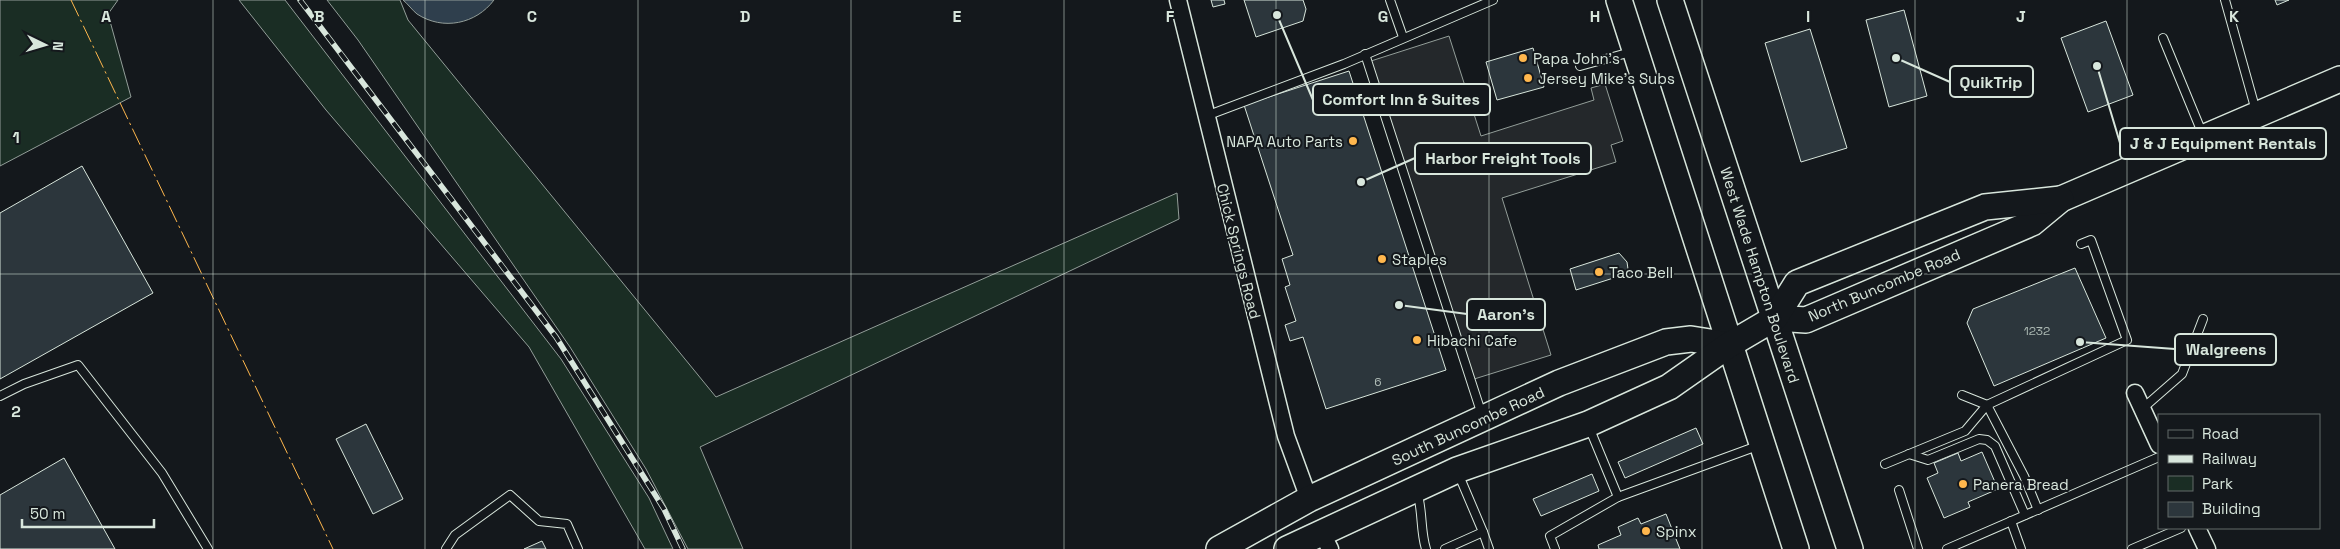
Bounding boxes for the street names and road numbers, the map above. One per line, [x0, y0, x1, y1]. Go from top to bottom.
street label: West Wade Hampton Boulevard [1716, 165, 1804, 385]
street label: Chick Springs Road [1213, 181, 1265, 321]
street label: North Buncombe Road [1805, 244, 1963, 326]
street label: South Buncombe Road [1389, 382, 1547, 470]

